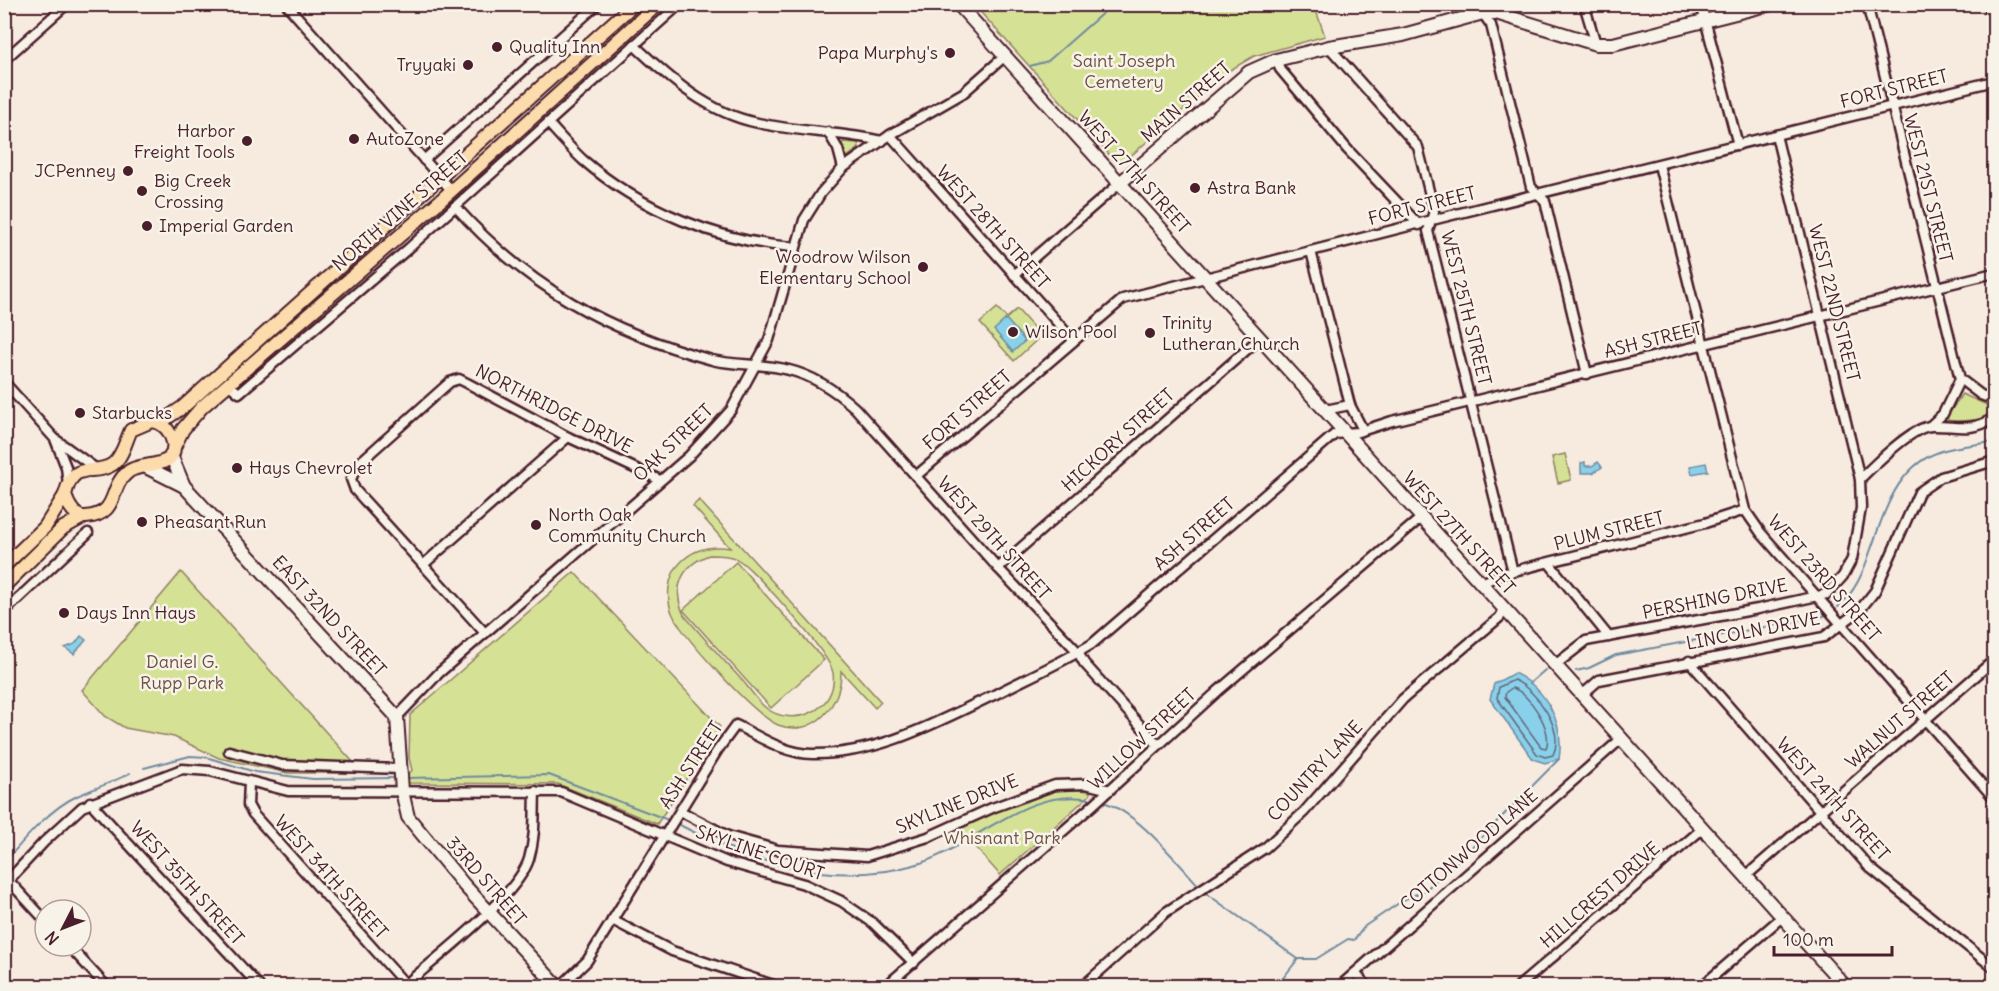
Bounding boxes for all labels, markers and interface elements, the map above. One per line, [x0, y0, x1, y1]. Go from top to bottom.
place label: Quality Inn [509, 35, 601, 58]
marker: Quality Inn [490, 40, 504, 54]
place label: Papa Murphy's [818, 41, 938, 64]
marker: Papa Murphy's [943, 46, 957, 60]
park label: Saint Joseph Cemetery [1073, 49, 1175, 93]
place label: Tryyaki [397, 53, 456, 76]
street label: MAIN STREET [1136, 56, 1236, 147]
marker: Tryyaki [461, 58, 475, 72]
street label: FORT STREET [1838, 64, 1950, 113]
street label: WEST 27TH STREET [1073, 106, 1196, 238]
street label: WEST 21ST STREET [1899, 111, 1958, 265]
place label: Harbor Freight Tools [134, 119, 236, 163]
place label: AutoZone [366, 127, 444, 150]
marker: AutoZone [347, 132, 361, 146]
marker: Harbor Freight Tools [240, 134, 254, 148]
street label: NORTH VINE STREET [327, 146, 472, 276]
place label: JCPenney [34, 159, 116, 182]
street label: WEST 28TH STREET [932, 160, 1055, 293]
marker: JCPenney [121, 164, 135, 178]
place label: Big Creek Crossing [154, 169, 231, 213]
place label: Astra Bank [1207, 176, 1296, 199]
marker: Astra Bank [1188, 181, 1202, 195]
street label: FORT STREET [1366, 181, 1478, 230]
marker: Big Creek Crossing [135, 184, 149, 198]
place label: Imperial Garden [159, 214, 293, 237]
marker: Imperial Garden [140, 219, 154, 233]
street label: WEST 22ND STREET [1804, 222, 1865, 384]
street label: WEST 25TH STREET [1436, 228, 1497, 388]
place label: Woodrow Wilson Elementary School [759, 245, 911, 289]
marker: Woodrow Wilson Elementary School [916, 260, 930, 274]
place label: Trinity Lutheran Church [1162, 311, 1300, 355]
street label: ASH STREET [1602, 316, 1704, 363]
place label: Wilson Pool [1025, 320, 1117, 343]
marker: Wilson Pool [1006, 325, 1020, 339]
marker: Trinity Lutheran Church [1143, 326, 1157, 340]
street label: NORTHRIDGE DRIVE [472, 359, 637, 458]
street label: FORT STREET [918, 365, 1016, 454]
street label: HICKORY STREET [1057, 383, 1179, 496]
street label: OAK STREET [628, 399, 717, 486]
place label: Starbucks [92, 401, 172, 424]
marker: Starbucks [73, 406, 87, 420]
place label: Hays Chevrolet [249, 456, 373, 479]
marker: Hays Chevrolet [230, 461, 244, 475]
street label: WEST 27TH STREET [1398, 467, 1521, 599]
street label: WEST 29TH STREET [933, 471, 1056, 604]
street label: ASH STREET [1148, 492, 1239, 575]
place label: North Oak Community Church [548, 503, 706, 547]
street label: PLUM STREET [1551, 506, 1666, 555]
place label: Pheasant Run [154, 510, 267, 533]
street label: WEST 23RD STREET [1763, 510, 1886, 646]
marker: Pheasant Run [135, 515, 149, 529]
marker: North Oak Community Church [529, 518, 543, 532]
street label: EAST 32ND STREET [267, 550, 391, 681]
street label: PERSHING DRIVE [1640, 573, 1789, 624]
place label: Days Inn Hays [76, 601, 196, 624]
marker: Days Inn Hays [57, 606, 71, 620]
street label: LINCOLN DRIVE [1684, 606, 1822, 655]
park label: Daniel G. Rupp Park [140, 650, 224, 694]
street label: WALNUT STREET [1840, 666, 1959, 773]
street label: WILLOW STREET [1083, 683, 1200, 794]
street label: COUNTRY LANE [1262, 715, 1367, 826]
street label: ASH STREET [654, 716, 727, 813]
street label: WEST 24TH STREET [1772, 732, 1895, 865]
street label: SKYLINE DRIVE [892, 769, 1021, 839]
street label: COTTONWOOD LANE [1395, 783, 1542, 916]
street label: WEST 34TH STREET [270, 810, 393, 943]
street label: WEST 35TH STREET [126, 816, 249, 949]
street label: SKYLINE COURT [693, 820, 827, 885]
park label: Whisnant Park [943, 826, 1061, 849]
street label: 33RD STREET [442, 832, 531, 930]
street label: HILLCREST DRIVE [1535, 836, 1664, 953]
north arrow [33, 898, 93, 958]
scale bar [1774, 919, 1892, 957]
text: N [41, 927, 63, 949]
text: 100 m [1783, 928, 1834, 951]

